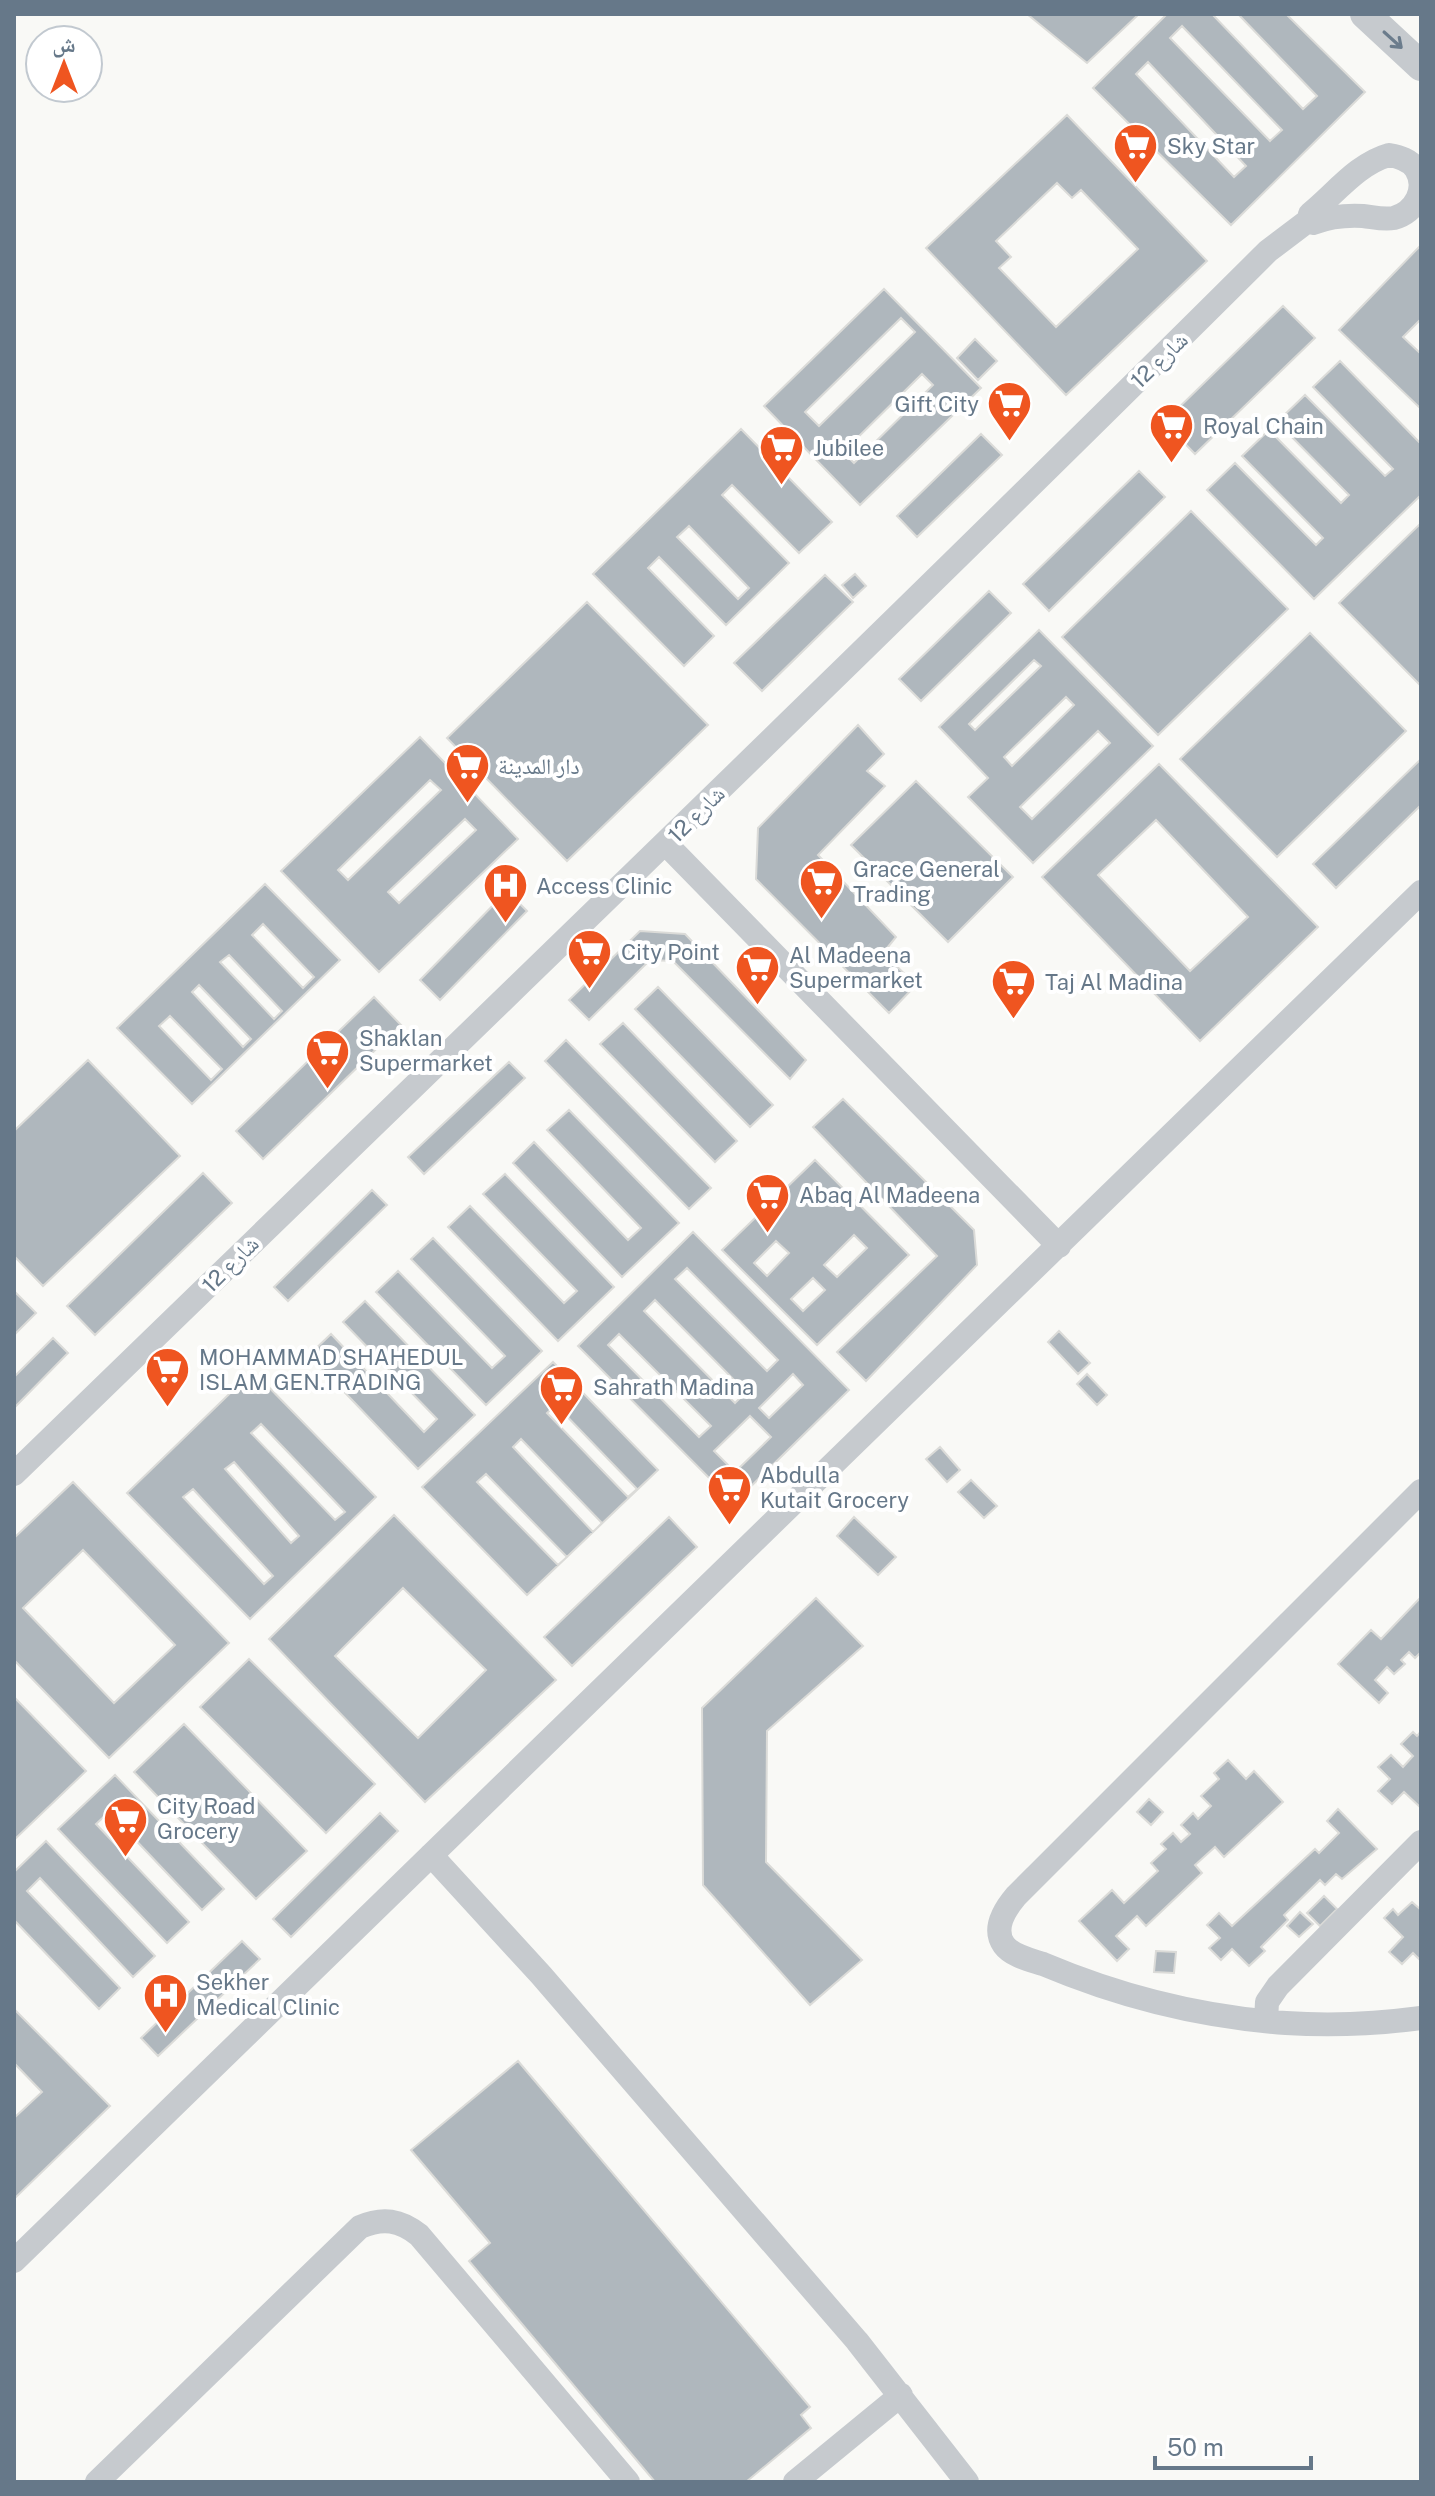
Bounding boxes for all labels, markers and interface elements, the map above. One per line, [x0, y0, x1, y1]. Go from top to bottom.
north arrow [24, 24, 104, 104]
one-way arrow [1382, 30, 1402, 48]
text: ش [52, 31, 76, 58]
supermarket icon: Sky Star [1112, 122, 1160, 185]
place label: Sky Star [1167, 133, 1255, 159]
street label: شارع 12 [1125, 327, 1194, 394]
supermarket icon: Gift City [986, 380, 1034, 443]
place label: Gift City [895, 391, 979, 417]
supermarket icon: Royal Chain [1148, 402, 1196, 465]
place label: Royal Chain [1203, 413, 1324, 439]
supermarket icon: Jubilee [758, 424, 806, 487]
place label: Jubilee [813, 435, 884, 461]
supermarket icon: دار المدينة [443, 742, 491, 805]
place label: دار المدينة [498, 753, 580, 779]
street label: شارع 12 [662, 780, 730, 848]
place label: Grace General Trading [853, 856, 1000, 907]
supermarket icon: Grace General Trading [798, 858, 846, 921]
hospital icon: Access Clinic [481, 862, 529, 925]
place label: Access Clinic [536, 873, 672, 899]
supermarket icon: City Point [566, 928, 614, 991]
place label: City Point [621, 939, 720, 965]
place label: Al Madeena Supermarket [789, 942, 923, 993]
supermarket icon: Al Madeena Supermarket [734, 944, 782, 1007]
supermarket icon: Taj Al Madina [990, 958, 1038, 1021]
place label: Taj Al Madina [1045, 969, 1183, 995]
place label: Shaklan Supermarket [359, 1025, 493, 1076]
supermarket icon: Shaklan Supermarket [304, 1027, 352, 1090]
supermarket icon: Abaq Al Madeena [744, 1171, 792, 1234]
place label: Abaq Al Madeena [799, 1182, 980, 1208]
street label: شارع 12 [196, 1230, 264, 1298]
place label: MOHAMMAD SHAHEDUL ISLAM GEN.TRADING [199, 1344, 463, 1395]
supermarket icon: MOHAMMAD SHAHEDUL ISLAM GEN.TRADING [144, 1346, 192, 1409]
supermarket icon: Sahrath Madina [538, 1363, 586, 1426]
place label: Sahrath Madina [593, 1374, 754, 1400]
place label: Abdulla Kutait Grocery [760, 1462, 909, 1513]
supermarket icon: Abdulla Kutait Grocery [705, 1464, 753, 1527]
place label: City Road Grocery [157, 1793, 255, 1844]
supermarket icon: City Road Grocery [102, 1795, 150, 1858]
place label: Sekher Medical Clinic [196, 1969, 340, 2020]
hospital icon: Sekher Medical Clinic [141, 1971, 189, 2034]
scale bar [1155, 2420, 1311, 2470]
text: 50 m [1167, 2433, 1224, 2461]

